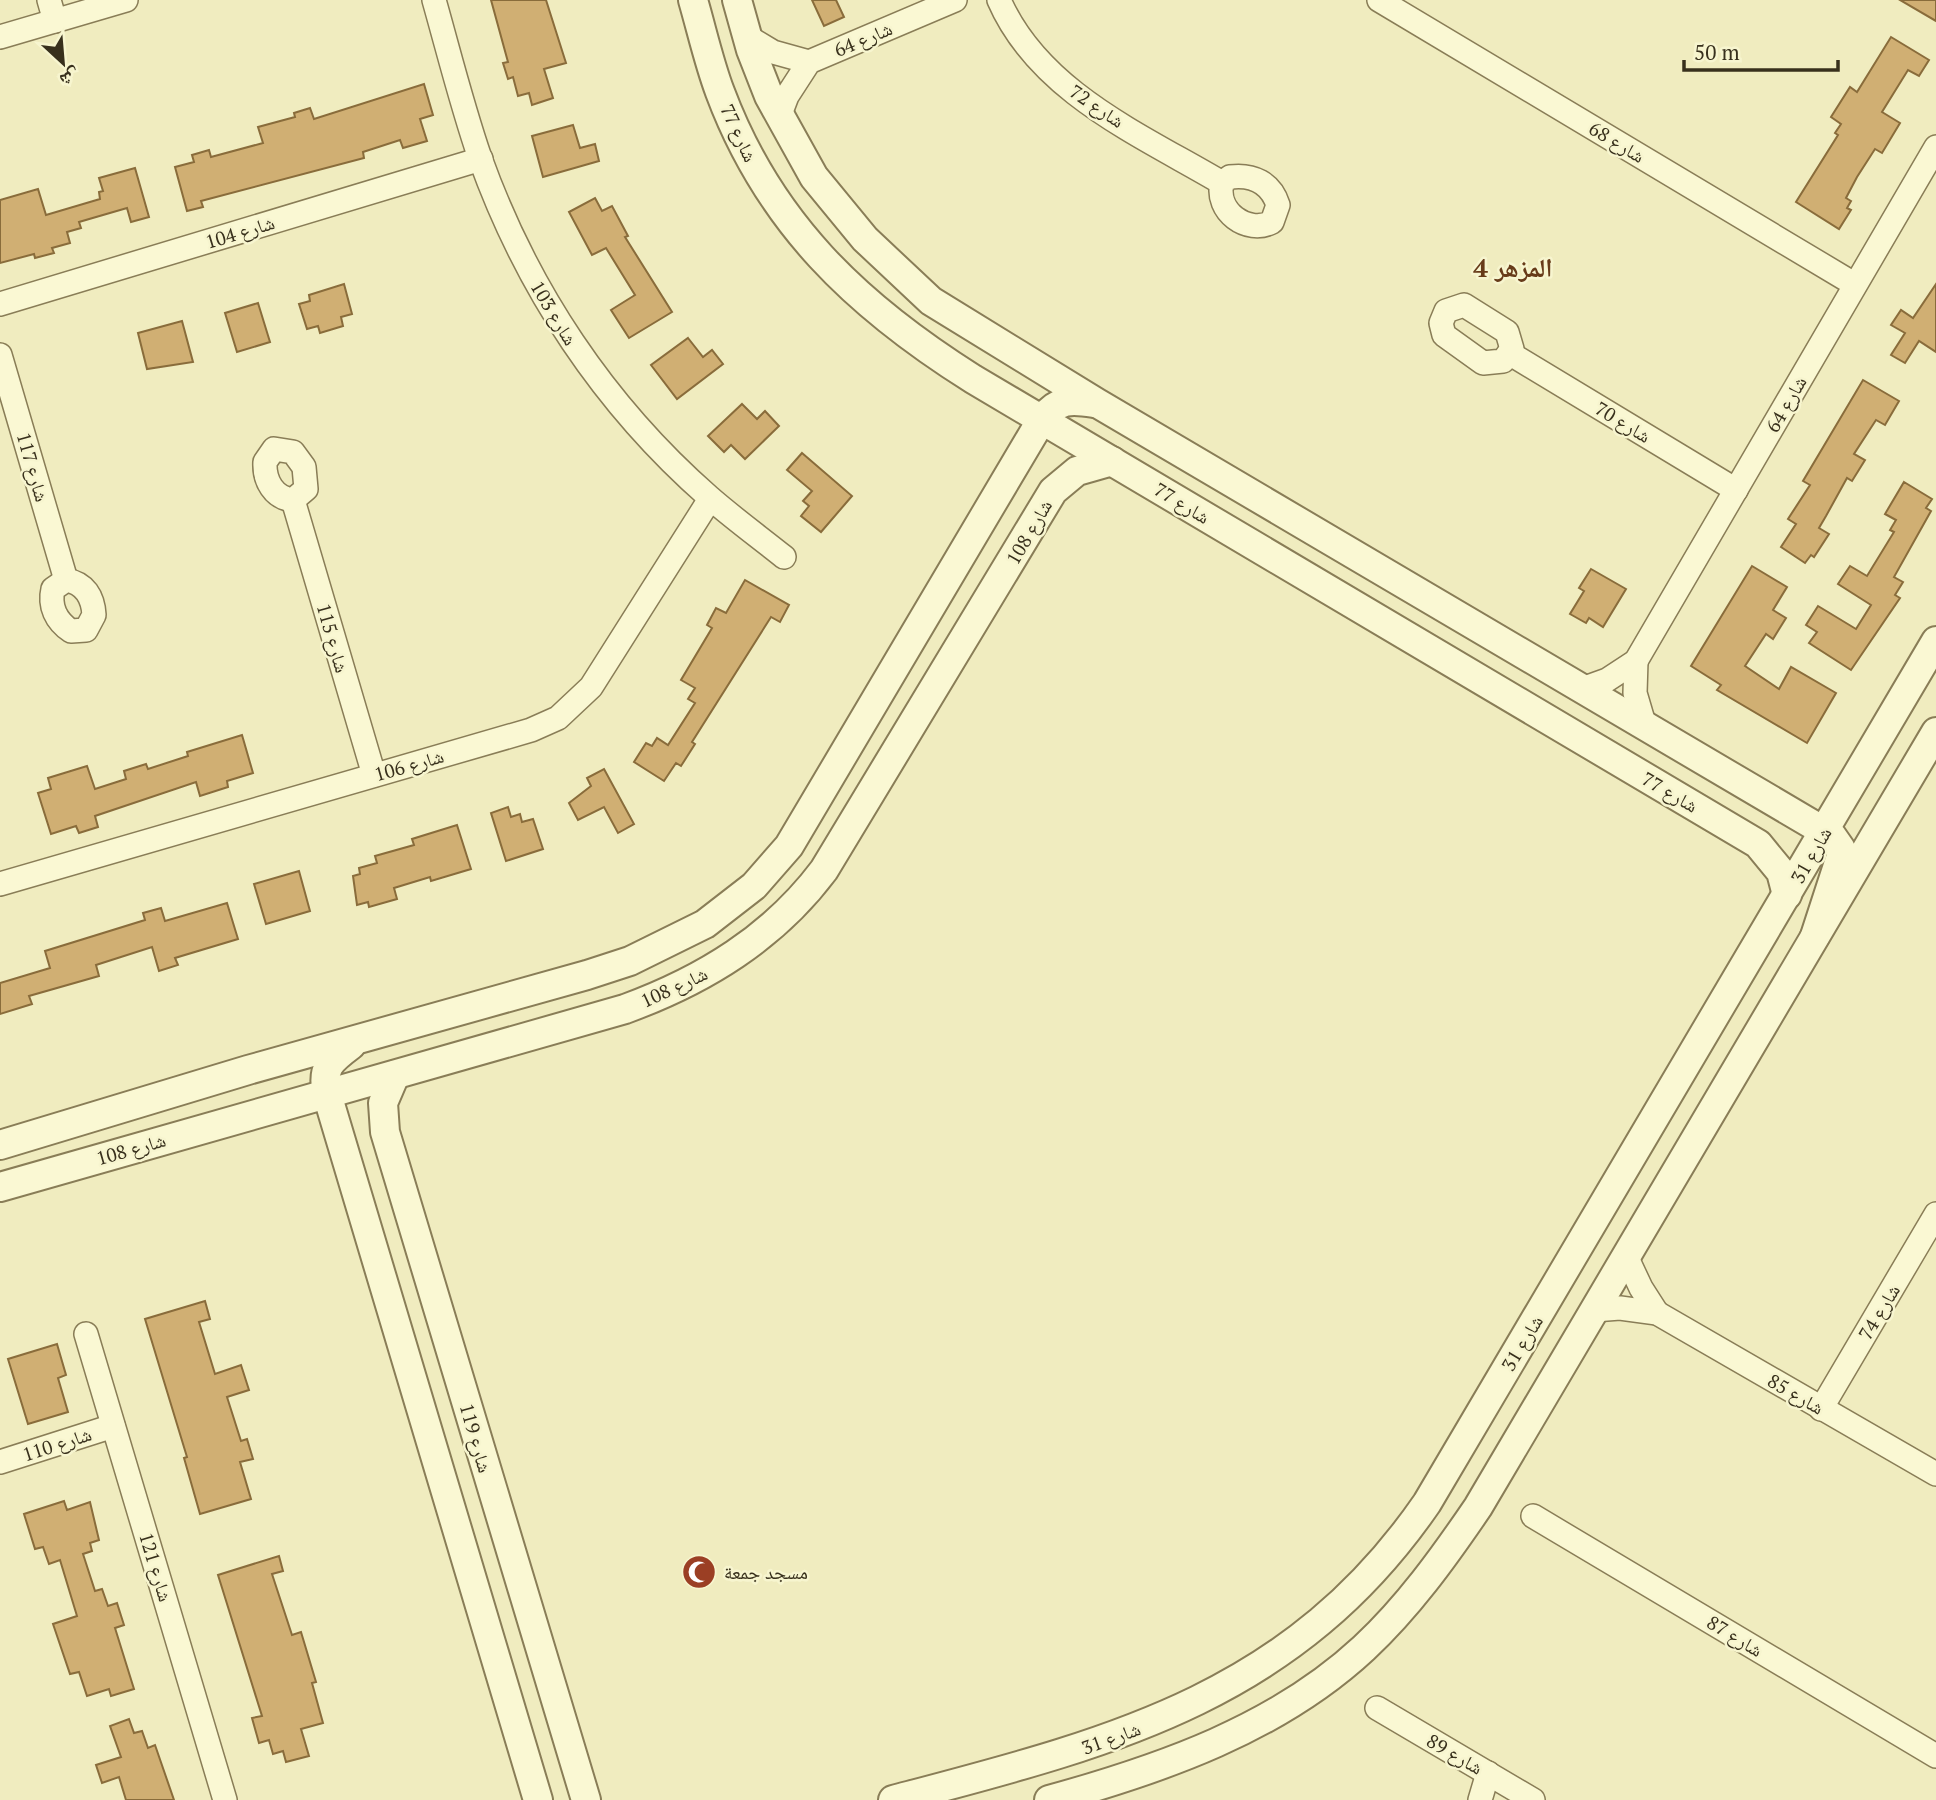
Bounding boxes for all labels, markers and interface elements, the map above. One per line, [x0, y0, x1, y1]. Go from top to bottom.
street label: شارع 64 [830, 15, 896, 62]
north arrow [28, 28, 98, 98]
scale bar [1684, 28, 1838, 72]
text: 50 m [1694, 38, 1740, 66]
text: ش [56, 63, 85, 94]
street label: شارع 72 [1065, 78, 1130, 133]
street label: شارع 77 [715, 100, 764, 166]
street label: شارع 68 [1585, 115, 1650, 168]
street label: شارع 104 [202, 209, 278, 254]
district label: المزهر 4 [1473, 250, 1553, 284]
street label: شارع 103 [525, 276, 583, 350]
street label: شارع 64 [1759, 371, 1812, 436]
street label: شارع 70 [1591, 395, 1656, 448]
street label: شارع 117 [12, 429, 55, 505]
street label: شارع 77 [1150, 476, 1215, 529]
street label: شارع 108 [1000, 495, 1057, 569]
street label: شارع 115 [312, 600, 355, 676]
street label: شارع 106 [371, 743, 447, 786]
street label: شارع 77 [1638, 765, 1703, 818]
street label: شارع 31 [1784, 822, 1837, 887]
street label: شارع 108 [636, 960, 711, 1013]
street label: شارع 108 [93, 1127, 169, 1170]
street label: شارع 74 [1852, 1279, 1905, 1344]
street label: شارع 31 [1495, 1310, 1548, 1375]
street label: شارع 85 [1764, 1367, 1829, 1420]
street label: شارع 119 [455, 1400, 498, 1476]
street label: شارع 110 [19, 1421, 95, 1466]
street label: شارع 121 [134, 1529, 179, 1605]
mosque icon: مسجد جمعة [680, 1553, 718, 1591]
place label: مسجد جمعة [724, 1559, 808, 1584]
street label: شارع 87 [1703, 1609, 1768, 1662]
street label: شارع 31 [1078, 1715, 1144, 1760]
street label: شارع 89 [1423, 1727, 1488, 1780]

